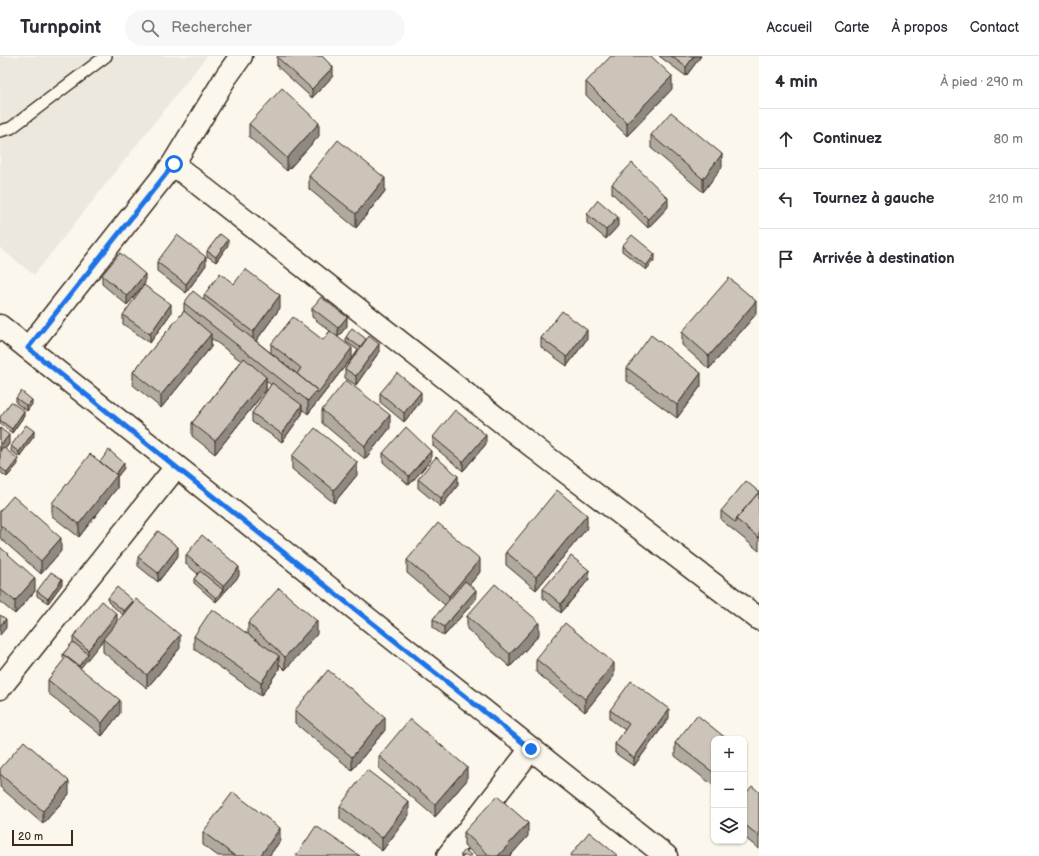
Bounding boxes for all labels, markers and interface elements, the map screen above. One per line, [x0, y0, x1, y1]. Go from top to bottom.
search box [125, 10, 405, 46]
text: Turnpoint [20, 16, 101, 39]
icon: search [139, 17, 161, 39]
text: Rechercher [171, 18, 252, 37]
text: Accueil [766, 19, 812, 36]
text: Carte [834, 19, 869, 36]
text: À propos [891, 19, 948, 36]
text: Contact [970, 19, 1019, 36]
text: 4 min [775, 72, 818, 92]
text: À pied · 290 m [940, 74, 1023, 90]
icon: ahead [775, 128, 797, 150]
text: Continuez [813, 129, 882, 148]
text: 80 m [994, 131, 1023, 147]
route start [165, 155, 183, 173]
icon: left [775, 188, 797, 210]
text: Tournez à gauche [813, 189, 934, 208]
text: 210 m [989, 191, 1023, 207]
icon: arrive [775, 248, 797, 270]
text: Arrivée à destination [813, 249, 955, 268]
map controls [711, 736, 747, 844]
button: + [711, 736, 747, 772]
route end [522, 740, 540, 758]
button: − [711, 772, 747, 808]
button: layers [711, 808, 747, 844]
scale bar [12, 828, 73, 847]
text: 20 m [18, 830, 43, 843]

